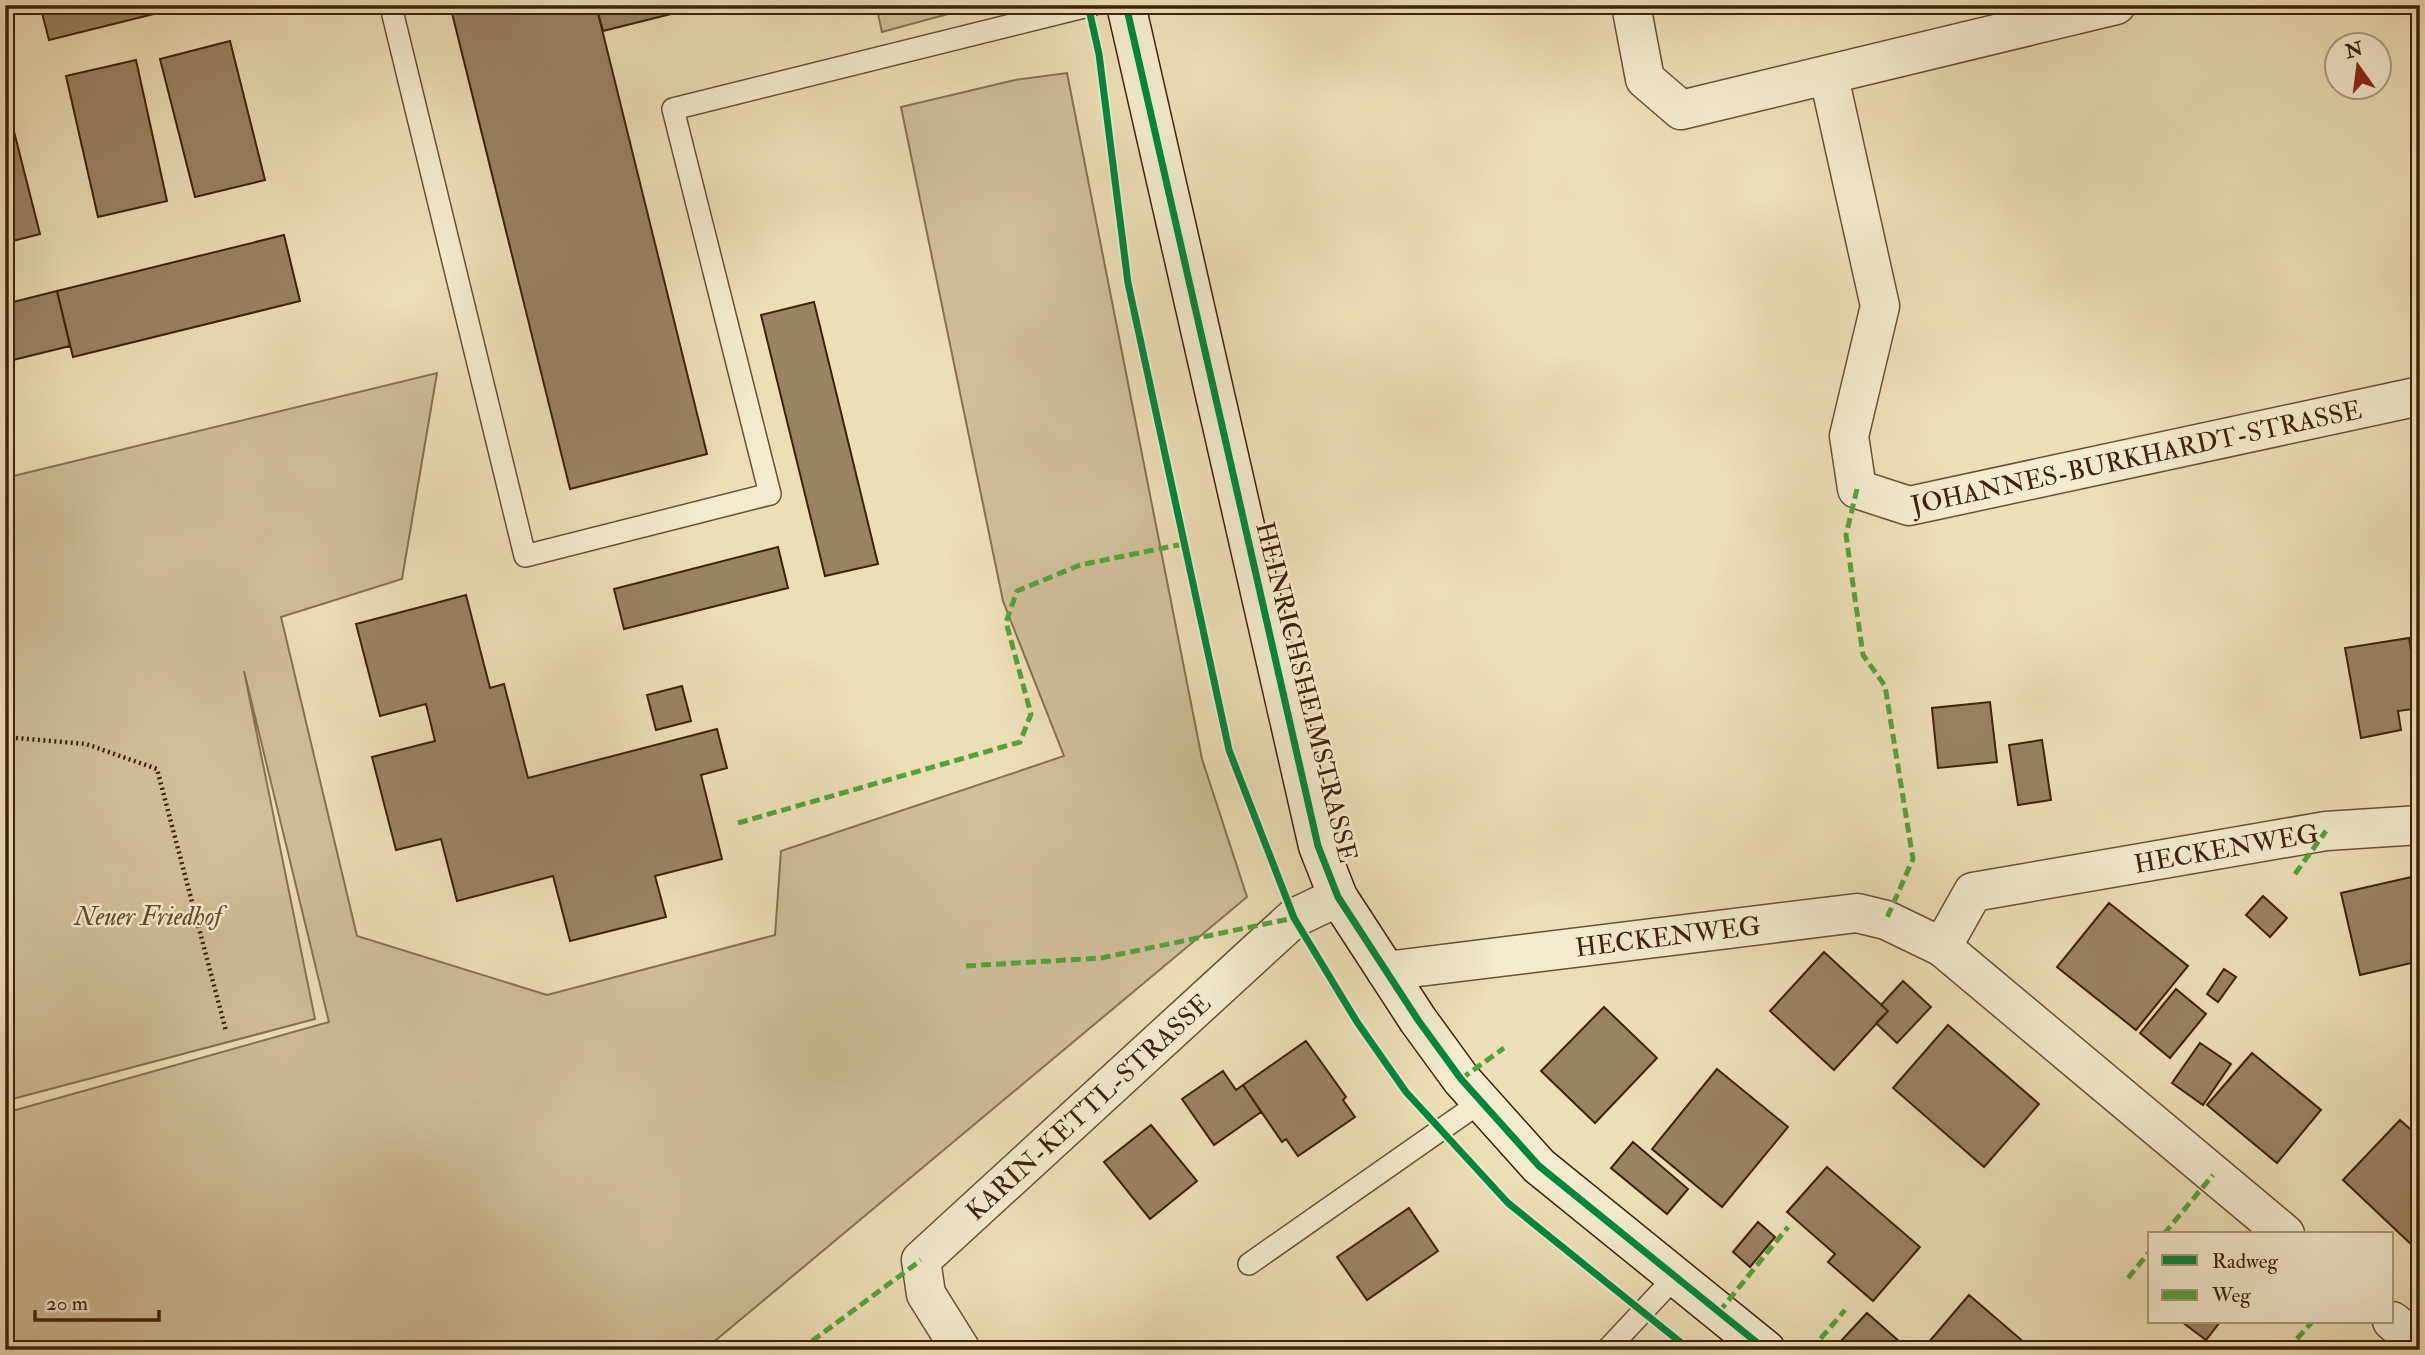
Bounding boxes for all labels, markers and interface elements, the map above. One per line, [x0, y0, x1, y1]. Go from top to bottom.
north arrow [2324, 32, 2394, 102]
text: N [2342, 37, 2366, 64]
street label: JOHANNES-BURKHARDT-STRASSE [1907, 394, 2365, 522]
street label: HEINRICHSHEIMSTRASSE [1248, 519, 1364, 866]
street label: HECKENWEG [2132, 818, 2321, 881]
park label: Neuer Friedhof [72, 901, 228, 933]
street label: HECKENWEG [1574, 910, 1763, 965]
street label: KARIN-KETTL-STRASSE [960, 987, 1218, 1228]
legend [2148, 1232, 2394, 1324]
text: Radweg [2212, 1248, 2278, 1275]
scale bar [35, 1278, 159, 1322]
text: Weg [2211, 1282, 2251, 1309]
text: 20 m [46, 1290, 88, 1317]

